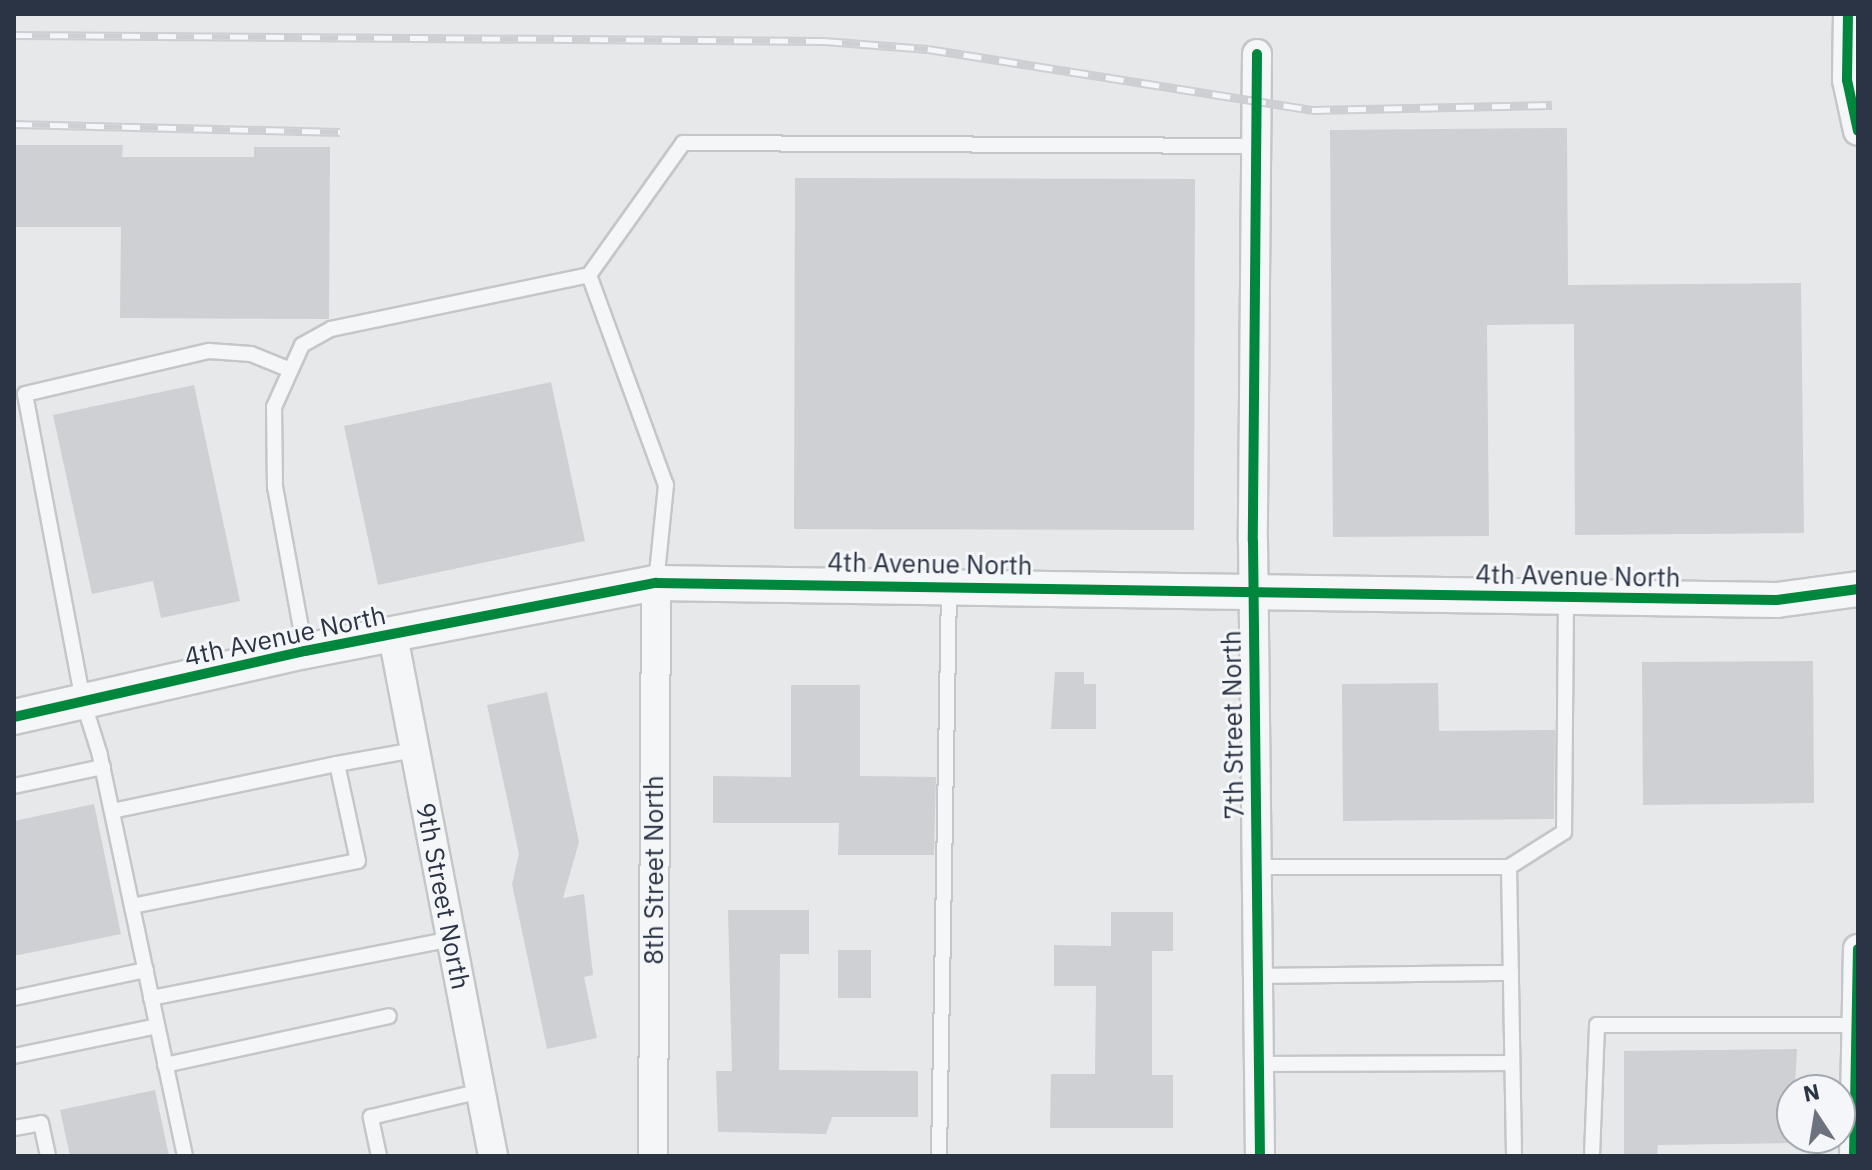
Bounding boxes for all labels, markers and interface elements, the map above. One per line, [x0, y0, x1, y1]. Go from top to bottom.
street label: 4th Avenue North [827, 547, 1033, 581]
street label: 4th Avenue North [1475, 559, 1681, 593]
street label: 4th Avenue North [181, 599, 389, 673]
street label: 7th Street North [1216, 630, 1250, 820]
street label: 8th Street North [638, 775, 670, 965]
street label: 9th Street North [410, 800, 476, 992]
north arrow [1776, 1074, 1856, 1154]
text: N [1801, 1076, 1822, 1108]

